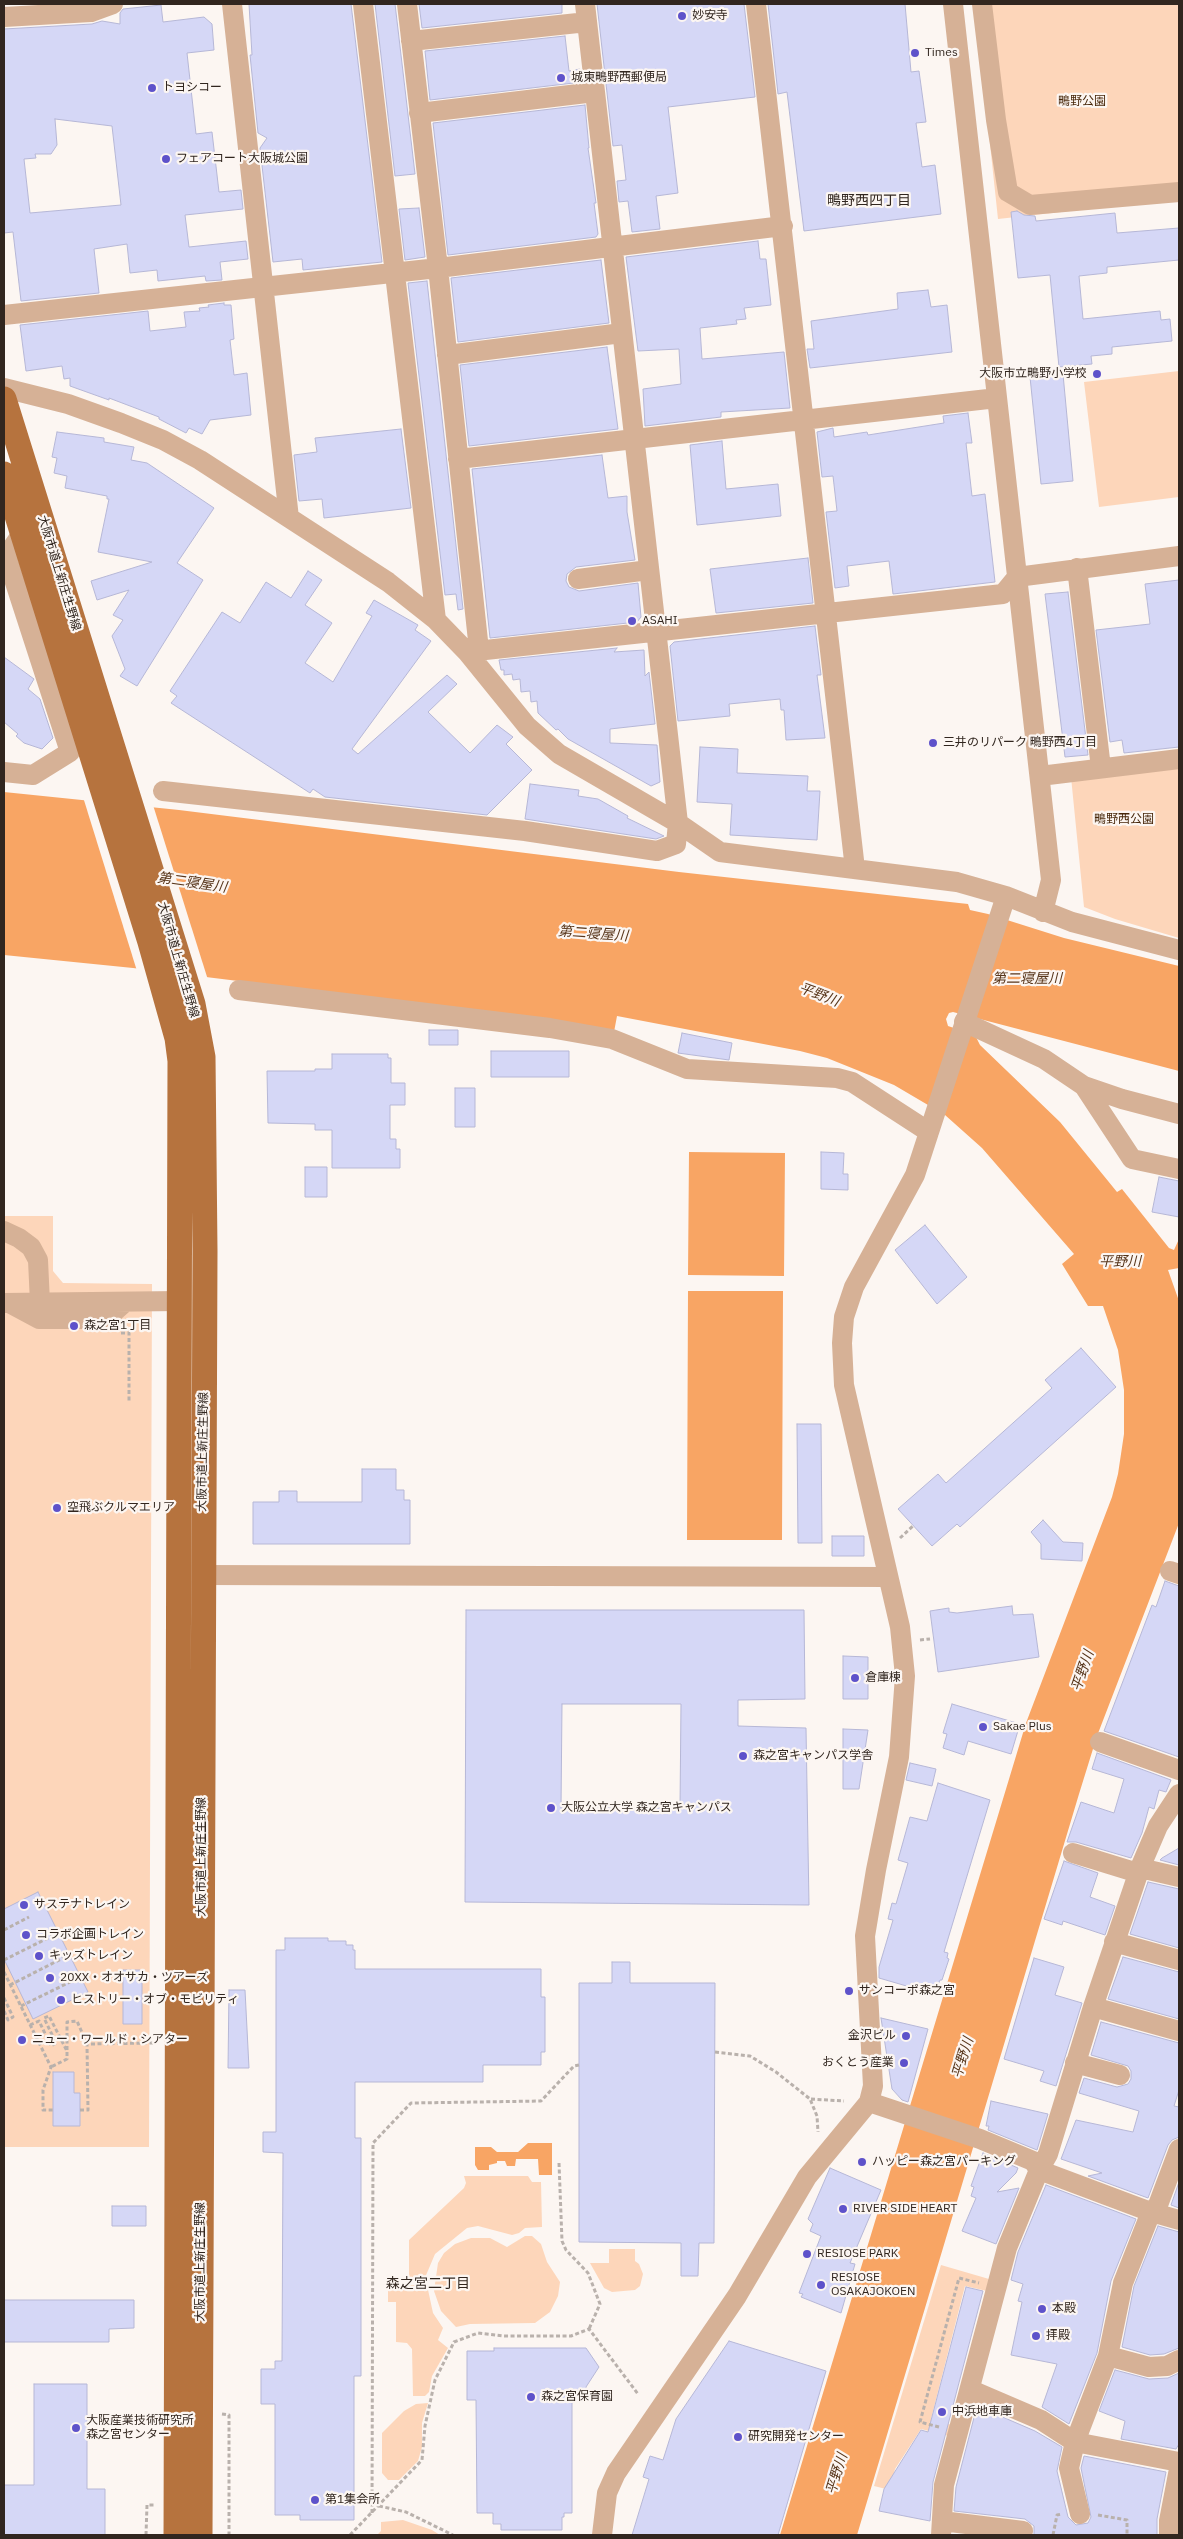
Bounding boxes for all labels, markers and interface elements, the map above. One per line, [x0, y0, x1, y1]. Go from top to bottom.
place label: 妙安寺 [692, 9, 728, 23]
marker: 妙安寺 [676, 10, 688, 22]
place label: Times [925, 46, 958, 60]
marker: Times [909, 47, 921, 59]
place label: 城東鴫野西郵便局 [571, 71, 667, 85]
marker: 城東鴫野西郵便局 [555, 72, 567, 84]
place label: トヨシコー [162, 81, 222, 95]
marker: トヨシコー [146, 82, 158, 94]
park label: 鴫野公園 [1058, 95, 1106, 109]
place label: フェアコート大阪城公園 [176, 152, 308, 166]
marker: フェアコート大阪城公園 [160, 153, 172, 165]
district label: 鴫野西四丁目 [827, 193, 911, 209]
place label: 大阪市立鴫野小学校 [979, 367, 1087, 381]
marker: 大阪市立鴫野小学校 [1091, 368, 1103, 380]
street label: 大阪市道上新庄生野線 [35, 514, 83, 632]
place label: ASAHI [642, 614, 678, 628]
marker: ASAHI [626, 615, 638, 627]
place label: 三井のリパーク 鴫野西4丁目 [943, 736, 1097, 750]
marker: 三井のリパーク 鴫野西4丁目 [927, 737, 939, 749]
park label: 鴫野西公園 [1094, 813, 1154, 827]
water label: 第二寝屋川 [156, 870, 228, 896]
street label: 大阪市道上新庄生野線 [155, 900, 201, 1020]
water label: 第二寝屋川 [557, 923, 629, 945]
water label: 第二寝屋川 [992, 971, 1062, 987]
water label: 平野川 [796, 980, 842, 1010]
water label: 平野川 [1099, 1254, 1141, 1270]
place label: 森之宮1丁目 [84, 1319, 151, 1333]
marker: 森之宮1丁目 [68, 1320, 80, 1332]
street label: 大阪市道上新庄生野線 [195, 1392, 211, 1512]
place label: 空飛ぶクルマエリア [67, 1501, 175, 1515]
marker: 空飛ぶクルマエリア [51, 1502, 63, 1514]
water label: 平野川 [1068, 1648, 1098, 1694]
place label: 倉庫棟 [865, 1671, 901, 1685]
marker: 倉庫棟 [849, 1672, 861, 1684]
place label: Sakae Plus [993, 1720, 1052, 1734]
marker: Sakae Plus [977, 1721, 989, 1733]
place label: 森之宮キャンパス学舎 [753, 1749, 873, 1763]
marker: 森之宮キャンパス学舎 [737, 1750, 749, 1762]
street label: 大阪市道上新庄生野線 [195, 1797, 209, 1917]
place label: 大阪公立大学 森之宮キャンパス [561, 1801, 732, 1815]
marker: 大阪公立大学 森之宮キャンパス [545, 1802, 557, 1814]
place label: サステナトレイン [34, 1898, 130, 1912]
marker: サステナトレイン [18, 1899, 30, 1911]
place label: コラボ企画トレイン [36, 1928, 144, 1942]
marker: コラボ企画トレイン [20, 1929, 32, 1941]
place label: キッズトレイン [49, 1949, 133, 1963]
marker: キッズトレイン [33, 1950, 45, 1962]
place label: 20XX・オオサカ・ツアーズ [60, 1971, 208, 1985]
marker: 20XX・オオサカ・ツアーズ [44, 1972, 56, 1984]
place label: サンコーポ森之宮 [859, 1984, 955, 1998]
marker: サンコーポ森之宮 [843, 1985, 855, 1997]
place label: ヒストリー・オブ・モビリティ [71, 1993, 239, 2007]
marker: ヒストリー・オブ・モビリティ [55, 1994, 67, 2006]
place label: 金沢ビル [848, 2029, 896, 2043]
marker: 金沢ビル [900, 2030, 912, 2042]
place label: ニュー・ワールド・シアター [32, 2033, 188, 2047]
marker: ニュー・ワールド・シアター [16, 2034, 28, 2046]
water label: 平野川 [949, 2035, 977, 2081]
place label: おくとう産業 [822, 2056, 894, 2070]
marker: おくとう産業 [898, 2057, 910, 2069]
place label: ハッピー森之宮パーキング [872, 2155, 1016, 2169]
marker: ハッピー森之宮パーキング [856, 2156, 868, 2168]
street label: 大阪市道上新庄生野線 [194, 2202, 208, 2322]
place label: RIVER SIDE HEART [853, 2202, 957, 2216]
marker: RIVER SIDE HEART [837, 2203, 849, 2215]
place label: RESIOSE PARK [817, 2247, 898, 2261]
marker: RESIOSE PARK [801, 2248, 813, 2260]
place label: RESIOSE OSAKAJOKOEN [831, 2271, 915, 2299]
district label: 森之宮二丁目 [386, 2276, 470, 2292]
marker: RESIOSE OSAKAJOKOEN [815, 2279, 827, 2291]
place label: 本殿 [1052, 2302, 1076, 2316]
marker: 本殿 [1036, 2303, 1048, 2315]
place label: 拝殿 [1046, 2329, 1070, 2343]
marker: 拝殿 [1030, 2330, 1042, 2342]
place label: 森之宮保育園 [541, 2390, 613, 2404]
marker: 森之宮保育園 [525, 2391, 537, 2403]
place label: 中浜地車庫 [952, 2405, 1012, 2419]
marker: 中浜地車庫 [936, 2406, 948, 2418]
place label: 大阪産業技術研究所 森之宮センター [86, 2414, 194, 2442]
marker: 大阪産業技術研究所 森之宮センター [70, 2422, 82, 2434]
place label: 研究開発センター [748, 2430, 844, 2444]
marker: 研究開発センター [732, 2431, 744, 2443]
water label: 平野川 [823, 2451, 851, 2497]
place label: 第1集会所 [325, 2493, 380, 2507]
marker: 第1集会所 [309, 2494, 321, 2506]

